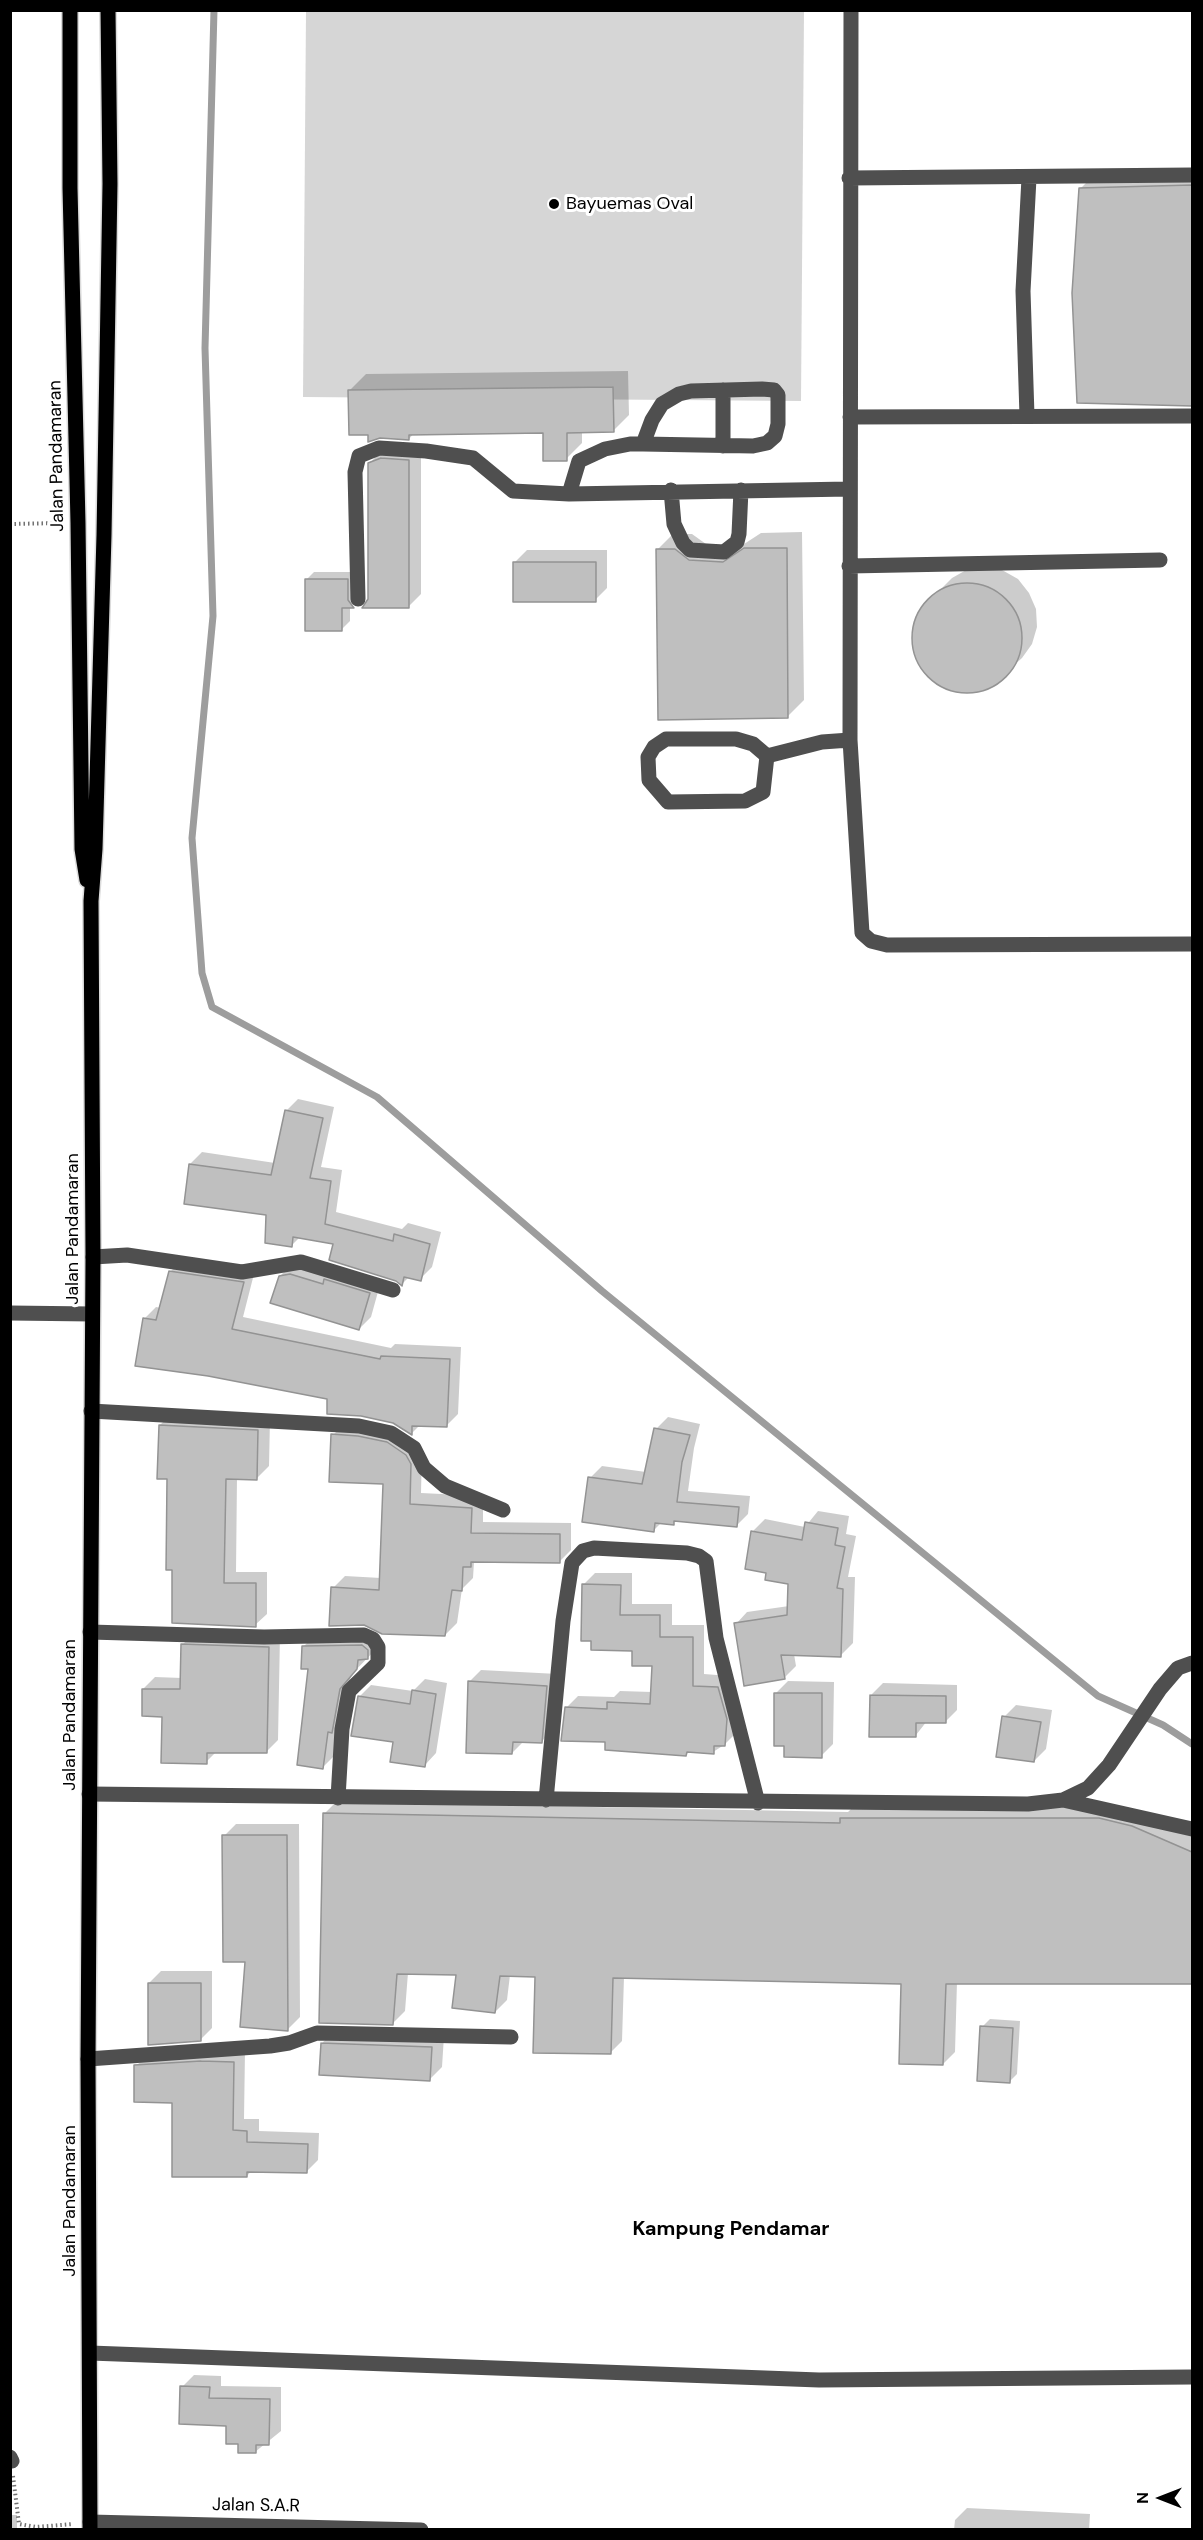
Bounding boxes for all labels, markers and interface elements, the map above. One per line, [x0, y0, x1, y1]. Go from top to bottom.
place label: Bayuemas Oval [566, 193, 693, 215]
marker: Bayuemas Oval [547, 197, 561, 211]
street label: Jalan Pandamaran [45, 380, 69, 532]
street label: Jalan Pandamaran [62, 1153, 84, 1305]
street label: Jalan Pandamaran [59, 1639, 81, 1791]
street label: Jalan Pandamaran [59, 2125, 81, 2277]
district label: Kampung Pendamar [633, 2218, 829, 2242]
north arrow [1131, 2468, 1191, 2528]
text: N [1132, 2492, 1153, 2504]
street label: Jalan S.A.R [212, 2494, 300, 2518]

